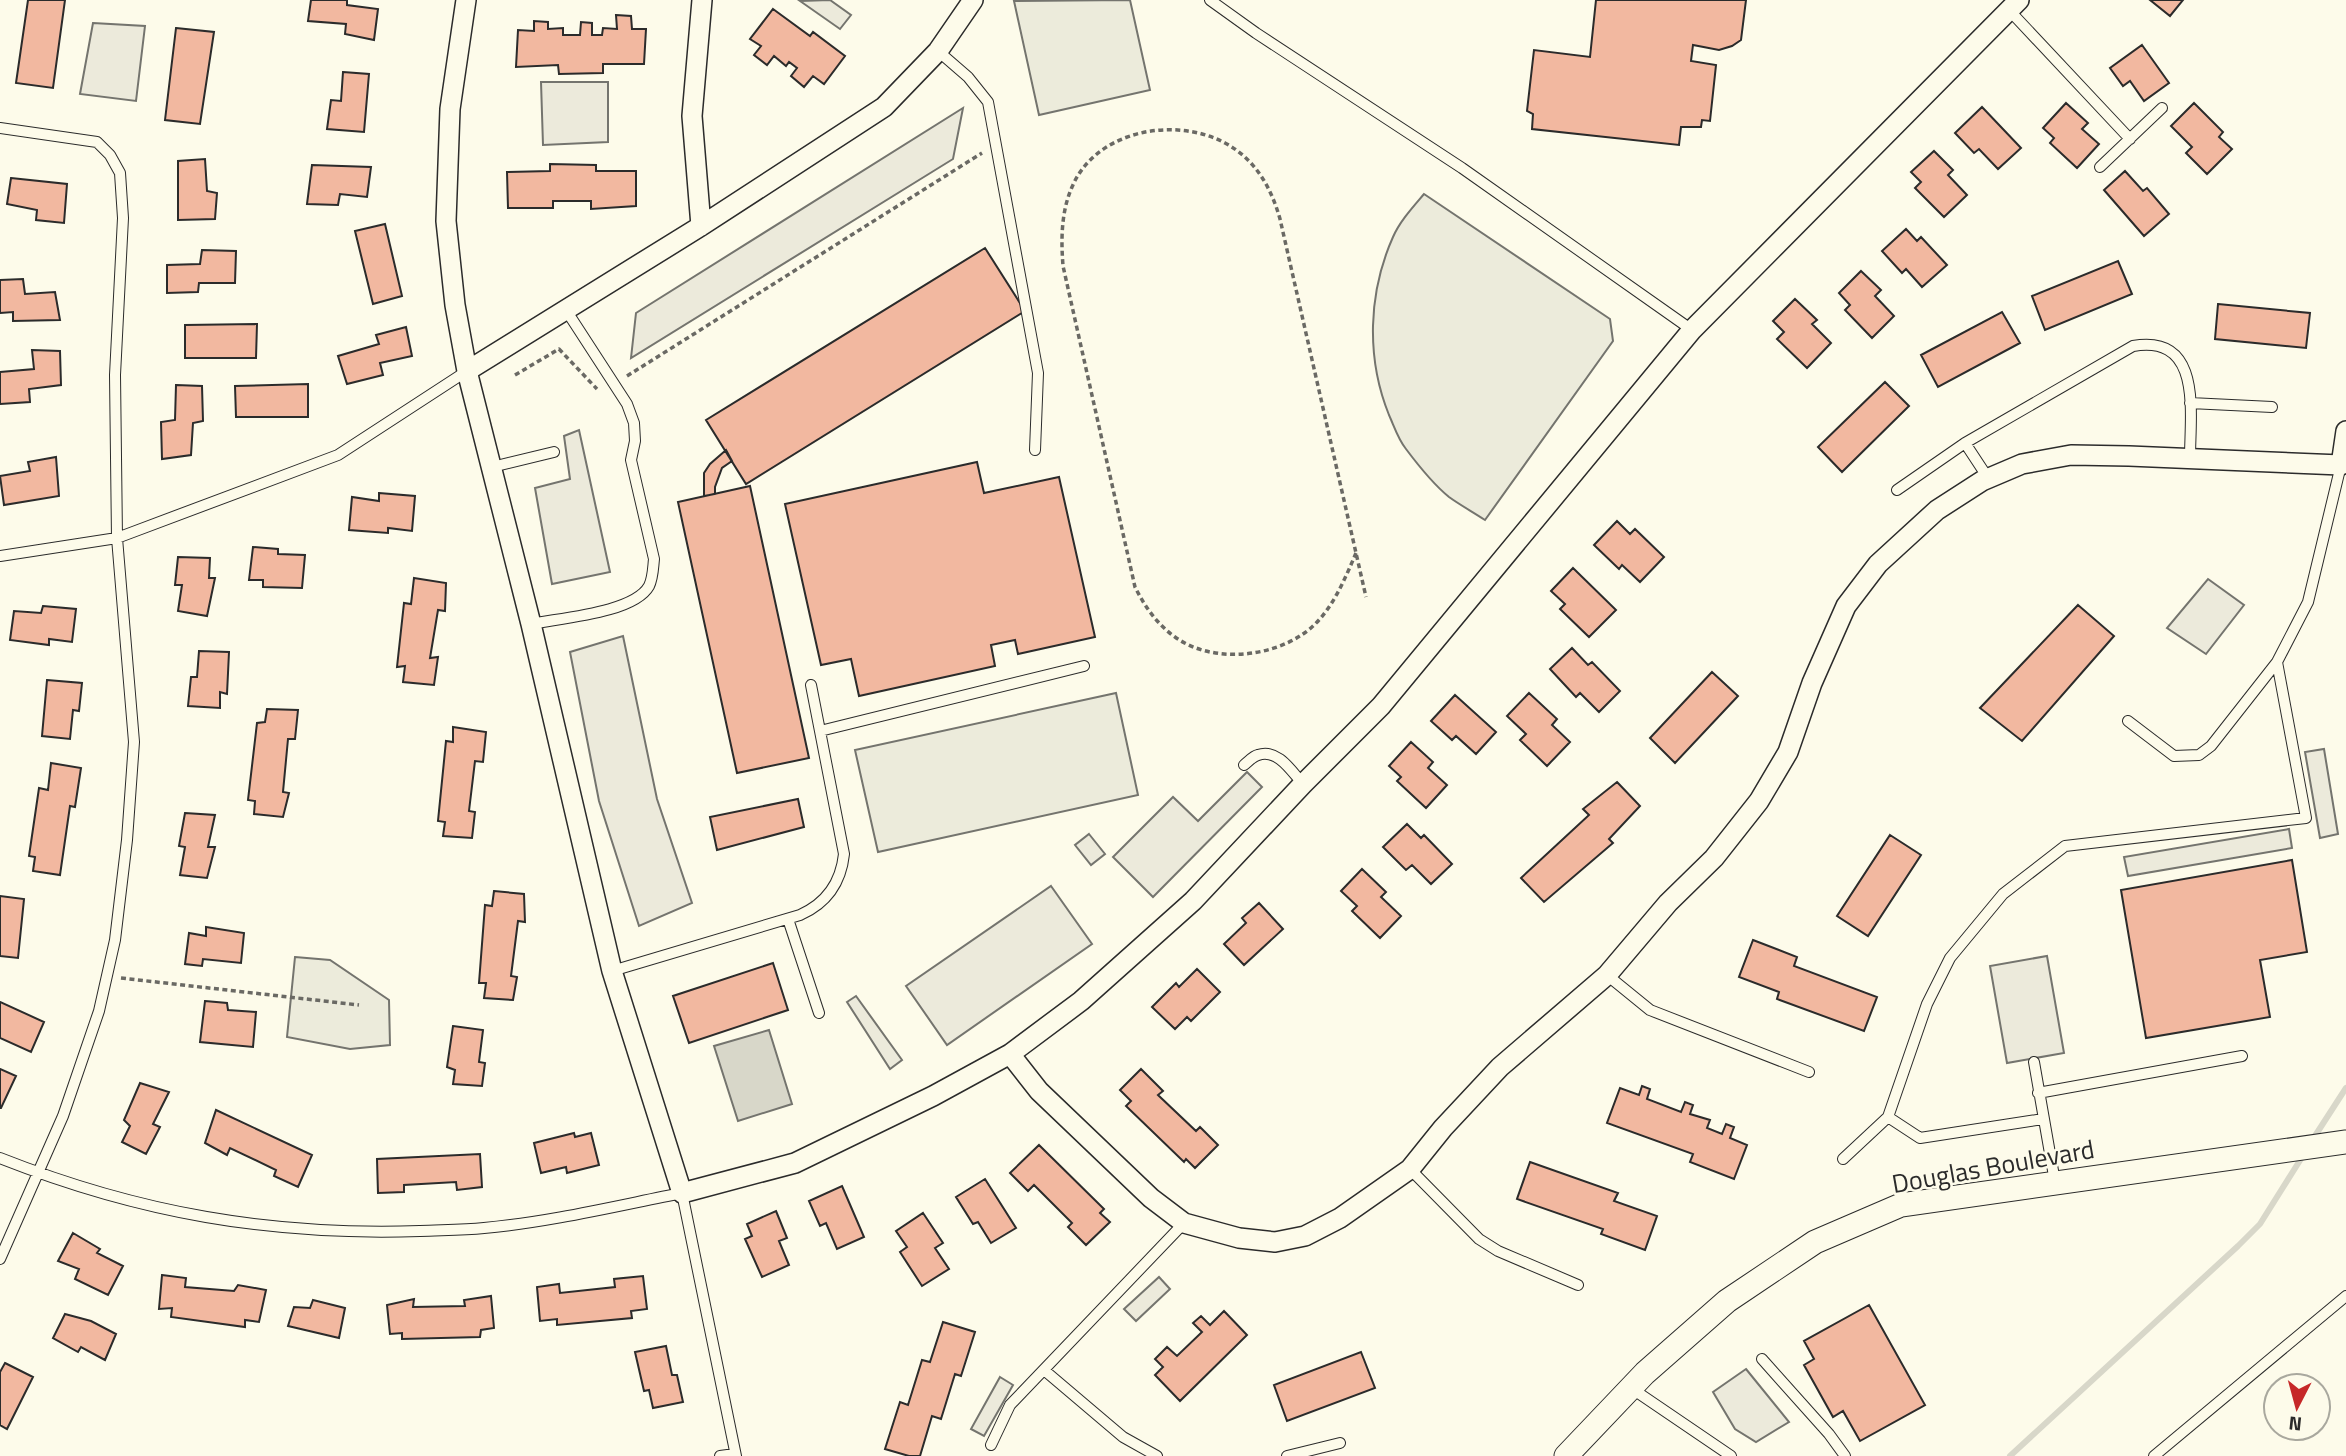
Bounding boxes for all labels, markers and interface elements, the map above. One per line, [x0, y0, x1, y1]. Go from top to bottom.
street label: Douglas Boulevard [1889, 1129, 2097, 1203]
north arrow [2262, 1372, 2332, 1442]
text: N [2287, 1409, 2303, 1440]

